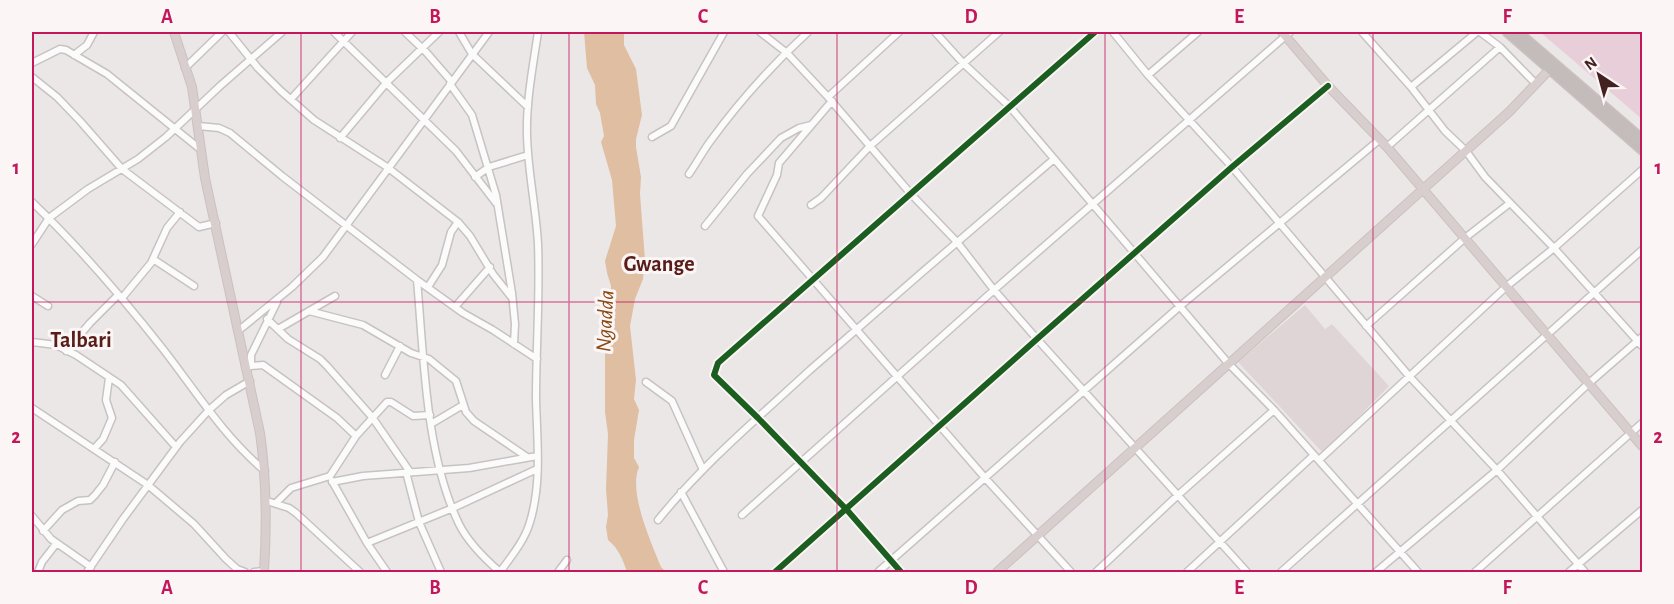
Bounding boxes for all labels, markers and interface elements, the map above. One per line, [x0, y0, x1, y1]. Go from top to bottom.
text: A [161, 7, 173, 27]
text: B [429, 7, 441, 27]
text: C [698, 7, 709, 27]
text: D [964, 7, 978, 27]
text: E [1234, 7, 1244, 27]
text: F [1502, 7, 1512, 27]
north arrow [1569, 45, 1629, 105]
text: N [1582, 54, 1600, 73]
text: 1 [12, 158, 20, 178]
text: 1 [1654, 158, 1662, 178]
district label: Gwange [623, 253, 695, 275]
water label: Ngadda [592, 289, 618, 353]
district label: Talbari [50, 329, 112, 351]
text: 2 [11, 427, 21, 447]
text: 2 [1653, 427, 1663, 447]
text: A [161, 578, 173, 598]
text: B [429, 578, 441, 598]
text: C [698, 578, 709, 598]
text: D [964, 578, 978, 598]
text: E [1234, 578, 1244, 598]
text: F [1502, 578, 1512, 598]

